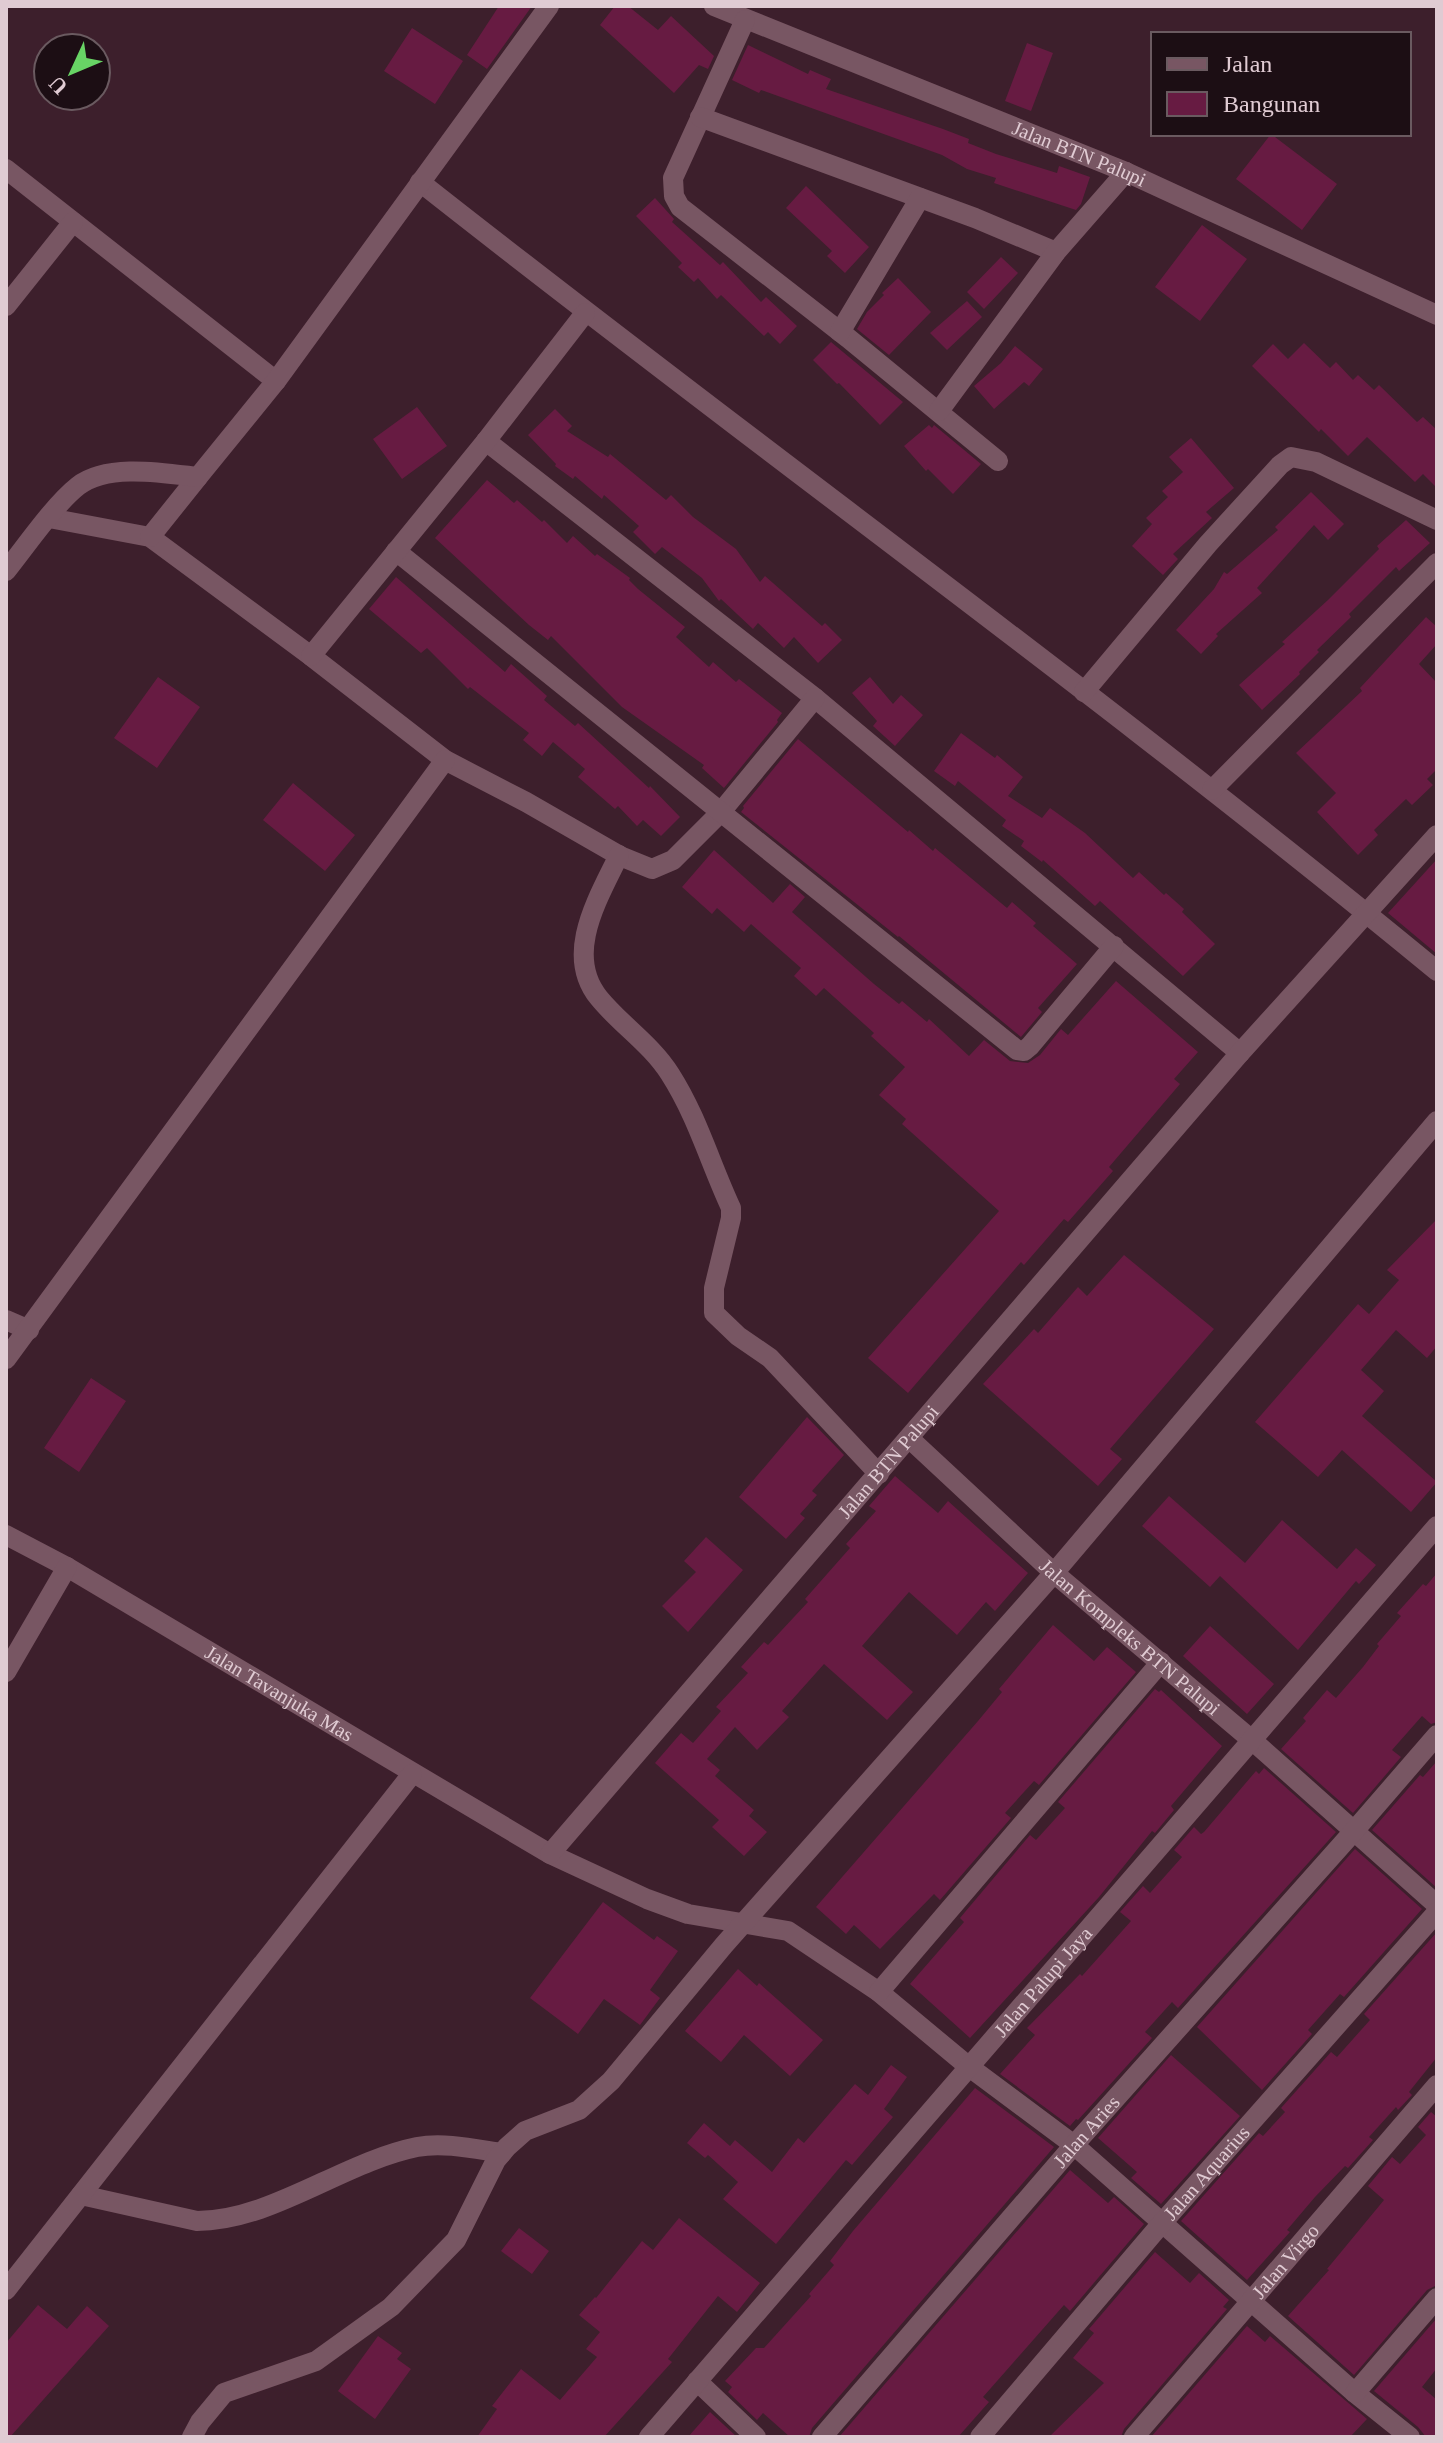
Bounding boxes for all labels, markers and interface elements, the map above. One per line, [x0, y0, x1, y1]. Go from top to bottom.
north arrow [32, 32, 112, 112]
legend [1151, 32, 1411, 136]
text: Jalan [1223, 51, 1272, 77]
text: U [43, 71, 72, 100]
text: Bangunan [1223, 91, 1320, 117]
street label: Jalan BTN Palupi [1009, 116, 1150, 191]
street label: Jalan BTN Palupi [833, 1400, 943, 1523]
street label: Jalan Kompleks BTN Palupi [1035, 1554, 1225, 1720]
street label: Jalan Tavanjuka Mas [201, 1641, 358, 1746]
street label: Jalan Palupi Jaya [989, 1922, 1096, 2041]
street label: Jalan Aries [1049, 2091, 1124, 2172]
street label: Jalan Aquarius [1159, 2121, 1254, 2224]
street label: Jalan Virgo [1247, 2220, 1323, 2303]

